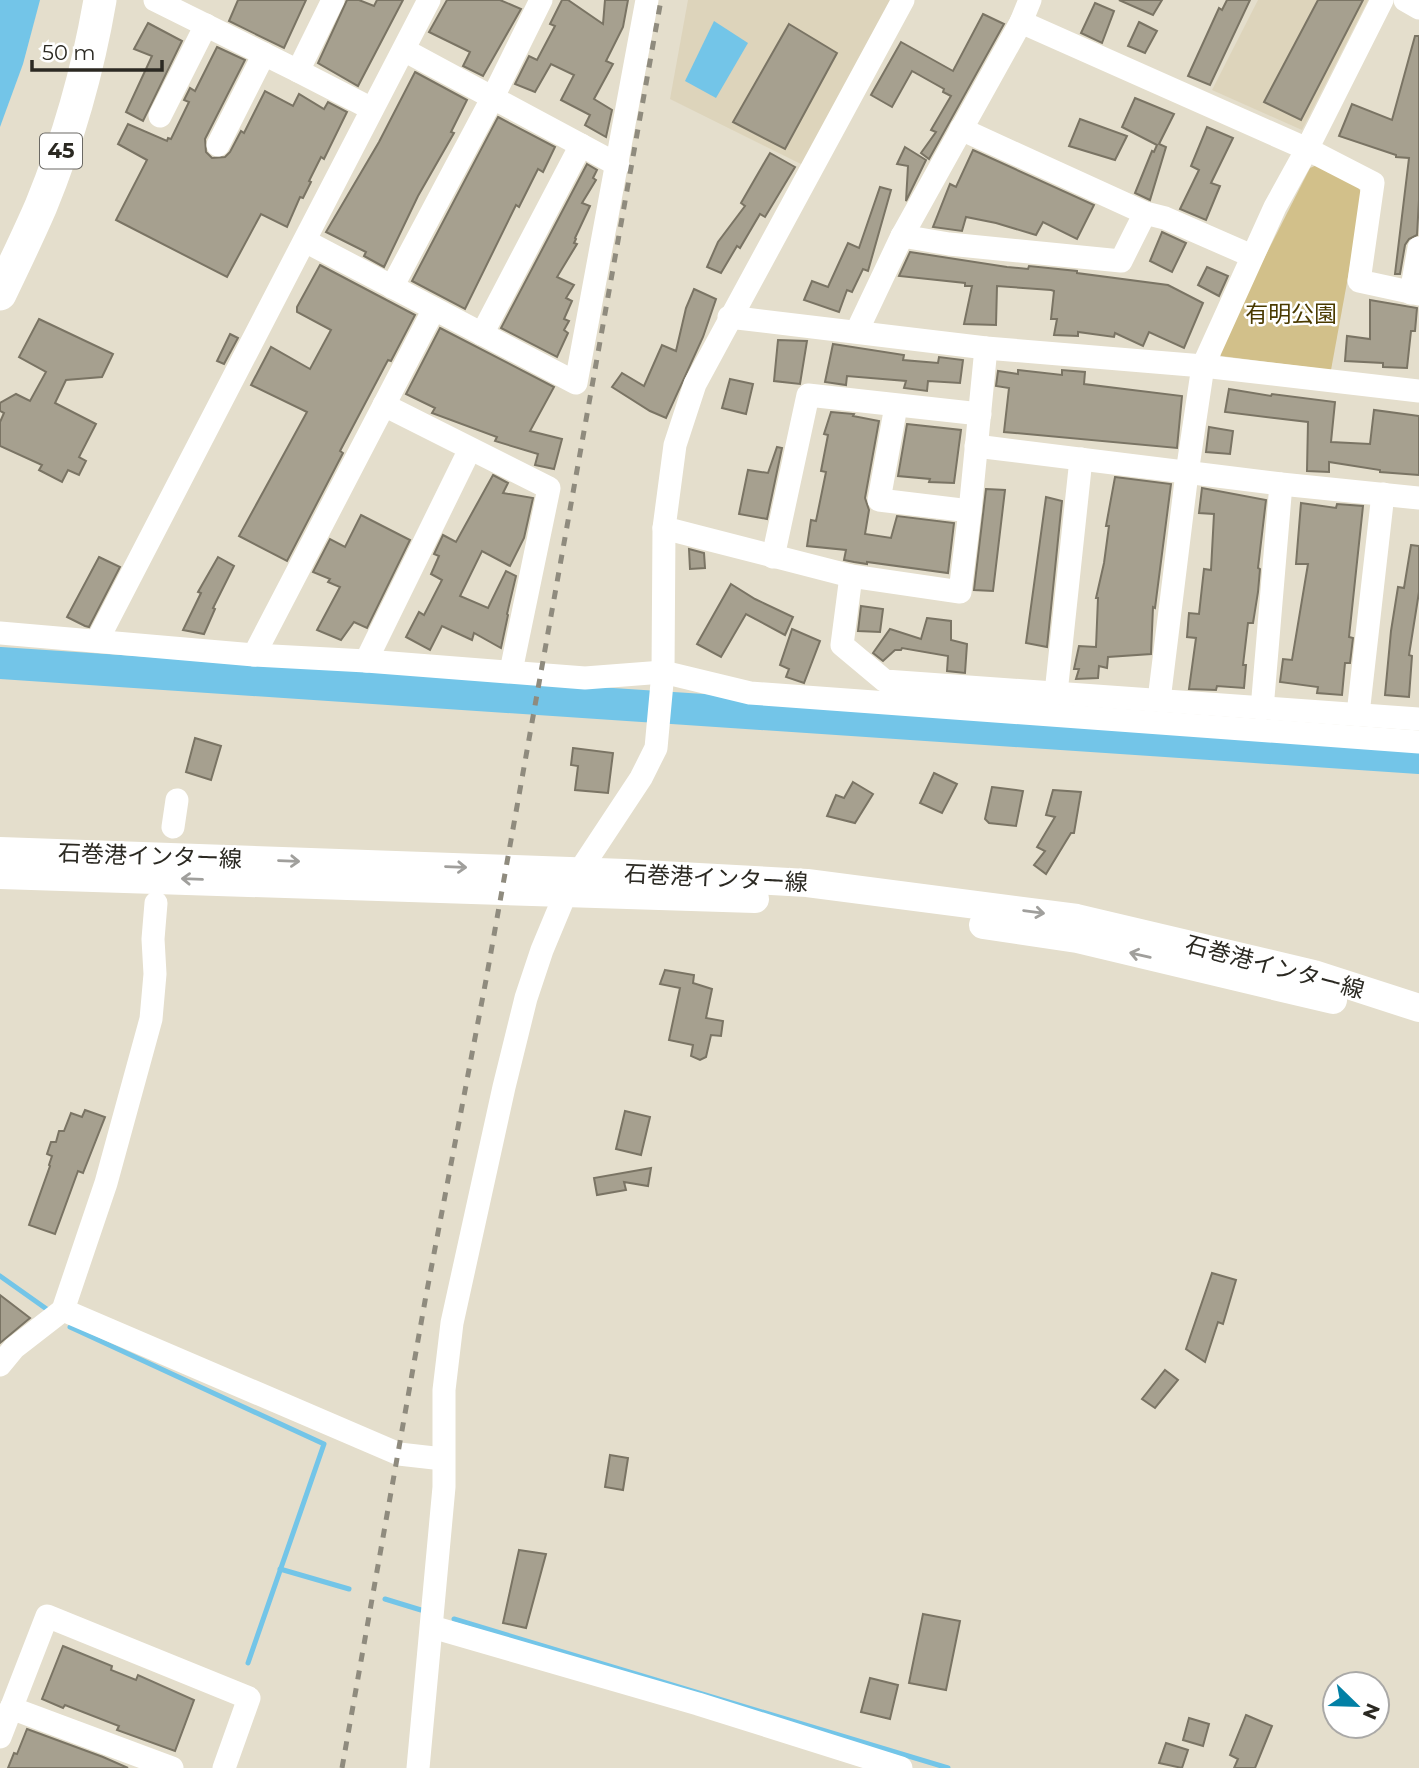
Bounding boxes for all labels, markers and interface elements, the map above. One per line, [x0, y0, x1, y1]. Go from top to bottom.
scale bar [32, 28, 161, 72]
text: 50 m [42, 40, 96, 65]
road number: 45 [40, 134, 82, 168]
park label: 有明公園 [1245, 300, 1337, 328]
street label: 石巻港インター線 [58, 839, 242, 873]
one-way arrow [277, 855, 300, 868]
street label: 石巻港インター線 [623, 859, 809, 897]
one-way arrow [445, 860, 468, 873]
one-way arrow [181, 873, 204, 886]
one-way arrow [1022, 906, 1045, 919]
street label: 石巻港インター線 [1183, 930, 1367, 1004]
one-way arrow [1129, 947, 1152, 961]
north arrow [1321, 1670, 1391, 1740]
text: N [1358, 1700, 1385, 1723]

